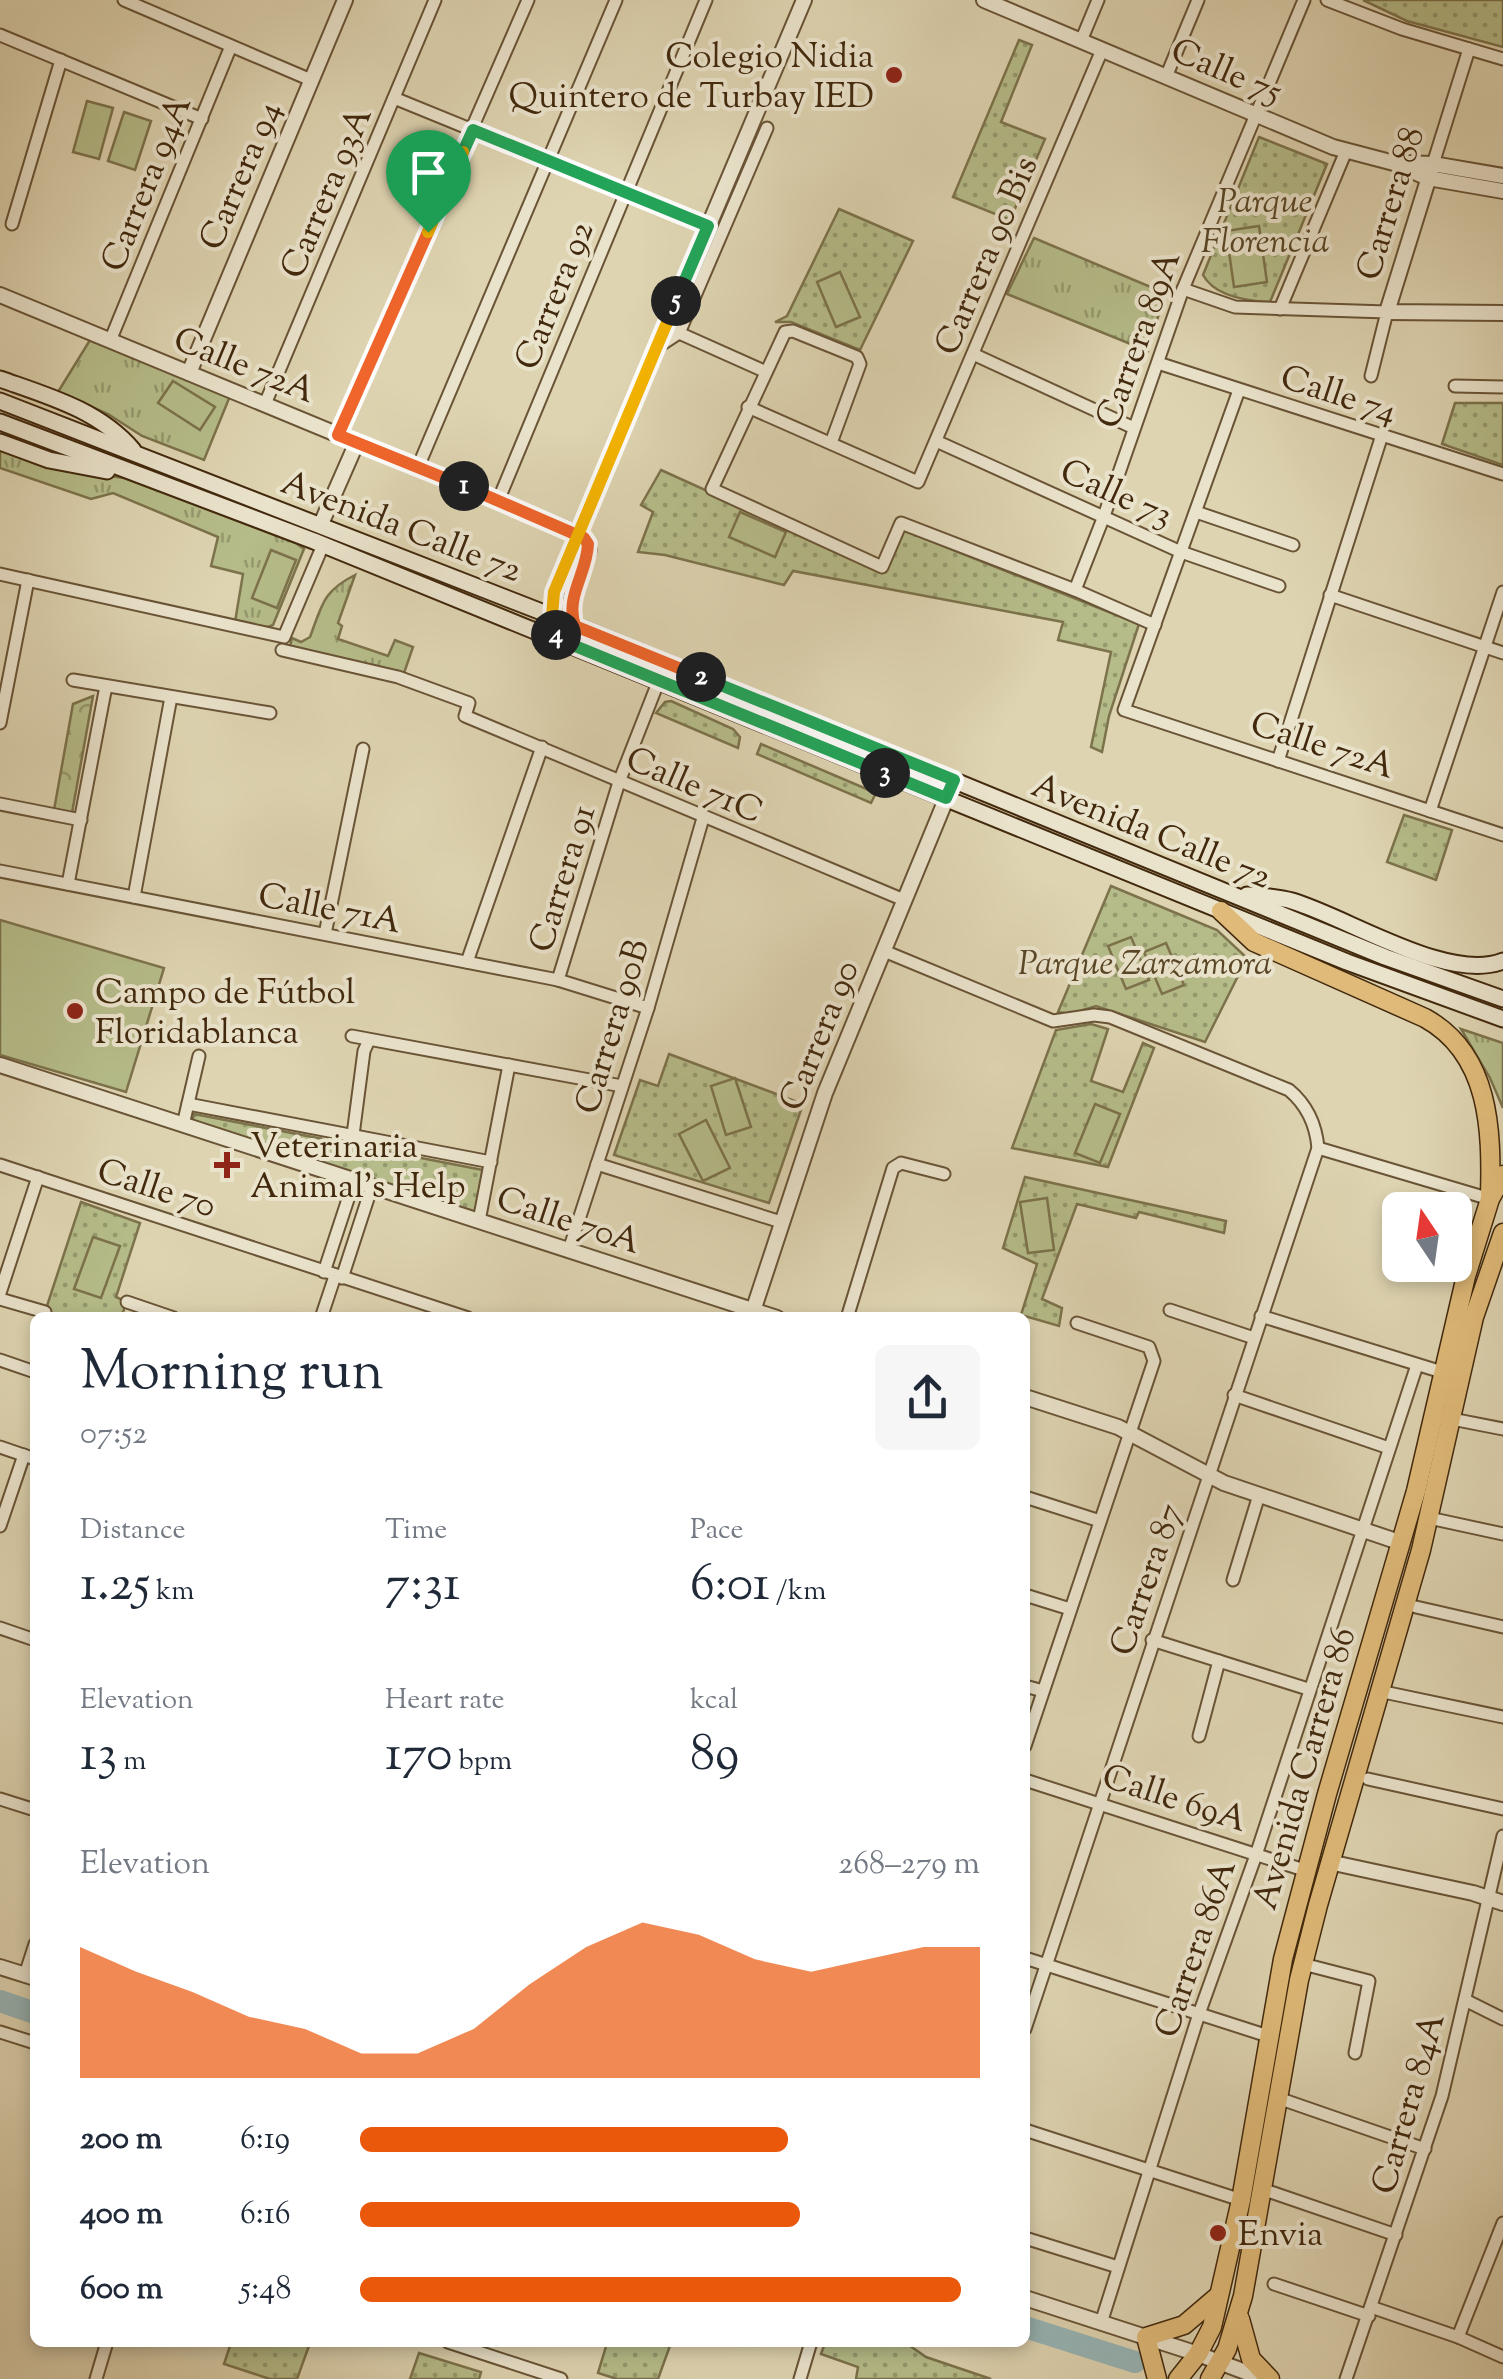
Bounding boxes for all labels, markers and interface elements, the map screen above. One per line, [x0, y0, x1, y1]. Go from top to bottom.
street label: Calle 75 [1162, 27, 1289, 119]
place label: Colegio Nidia Quintero de Turbay IED [509, 33, 874, 124]
marker: Colegio Nidia Quintero de Turbay IED [883, 64, 905, 86]
street label: Carrera 94A [90, 89, 207, 280]
street label: Carrera 94 [188, 94, 296, 259]
street label: Carrera 93A [269, 100, 387, 287]
street label: Carrera 88 [1345, 121, 1440, 287]
pin [386, 130, 471, 233]
icon: arrive [401, 145, 456, 200]
street label: Carrera 90 Bis [923, 149, 1053, 364]
park label: Parque Florencia [1201, 178, 1329, 269]
street label: Carrera 92 [503, 214, 609, 378]
street label: Carrera 89A [1085, 244, 1196, 436]
pin: 5 [651, 276, 701, 326]
text: 5 [671, 281, 681, 321]
street label: Calle 72A [165, 316, 322, 419]
street label: Calle 74 [1273, 354, 1403, 439]
street label: Calle 73 [1051, 448, 1180, 543]
street label: Avenida Calle 72 [273, 459, 529, 598]
pin: 1 [439, 461, 489, 511]
text: 1 [459, 466, 469, 506]
pin: 4 [531, 610, 581, 660]
text: 4 [549, 615, 563, 655]
pin: 2 [676, 652, 726, 702]
text: 2 [694, 657, 708, 697]
street label: Calle 72A [1243, 700, 1401, 795]
street label: Calle 71C [617, 736, 770, 839]
pin: 3 [860, 748, 910, 798]
text: 3 [879, 753, 891, 793]
street label: Avenida Calle 72 [1023, 762, 1278, 905]
street label: Carrera 91 [518, 799, 611, 959]
street label: Calle 71A [253, 872, 405, 949]
street label: Carrera 90B [564, 933, 665, 1121]
park label: Parque Zarzamora [1018, 940, 1272, 991]
street label: Carrera 90 [768, 953, 875, 1119]
place label: Campo de Fútbol Floridablanca [95, 969, 355, 1060]
marker: Campo de Fútbol Floridablanca [64, 1000, 86, 1022]
place label: Veterinaria Animal's Help [250, 1123, 466, 1214]
street label: Calle 70 [90, 1147, 222, 1233]
marker: Veterinaria Animal's Help [214, 1152, 240, 1178]
street label: Calle 70A [489, 1175, 647, 1270]
north arrow [1382, 1192, 1472, 1282]
map controls [1382, 1192, 1472, 1282]
text: Morning run [80, 1335, 384, 1414]
button: share [875, 1345, 980, 1450]
text: 07:52 [80, 1412, 147, 1458]
street label: Carrera 87 [1099, 1497, 1198, 1663]
text: Distance [80, 1511, 186, 1551]
text: Time [385, 1511, 447, 1551]
text: Pace [690, 1511, 744, 1551]
text: 1.25 [80, 1551, 150, 1623]
text: 7:31 [385, 1551, 460, 1623]
text: 6:01 [690, 1551, 770, 1623]
text: km [150, 1572, 195, 1612]
text: /km [770, 1572, 826, 1612]
street label: Avenida Carrera 86 [1242, 1622, 1371, 1916]
text: Elevation [80, 1681, 194, 1721]
text: Heart rate [385, 1681, 505, 1721]
text: kcal [690, 1681, 738, 1721]
text: 13 [80, 1721, 117, 1793]
text: 170 [385, 1721, 453, 1793]
text: 89 [690, 1721, 739, 1793]
text: m [117, 1742, 146, 1782]
text: bpm [453, 1742, 512, 1782]
street label: Calle 69A [1095, 1753, 1253, 1848]
text: Elevation [80, 1842, 210, 1888]
text: 268–279 m [838, 1842, 980, 1888]
street label: Carrera 86A [1143, 1853, 1252, 2045]
street label: Carrera 84A [1360, 2008, 1460, 2200]
text: 200 m [80, 2117, 162, 2163]
text: 6:19 [240, 2117, 290, 2163]
text: 400 m [80, 2192, 163, 2238]
text: 6:16 [240, 2192, 291, 2238]
place label: Envia [1238, 2211, 1323, 2262]
marker: Envia [1207, 2222, 1229, 2244]
text: 600 m [80, 2267, 163, 2313]
text: 5:48 [240, 2267, 291, 2313]

